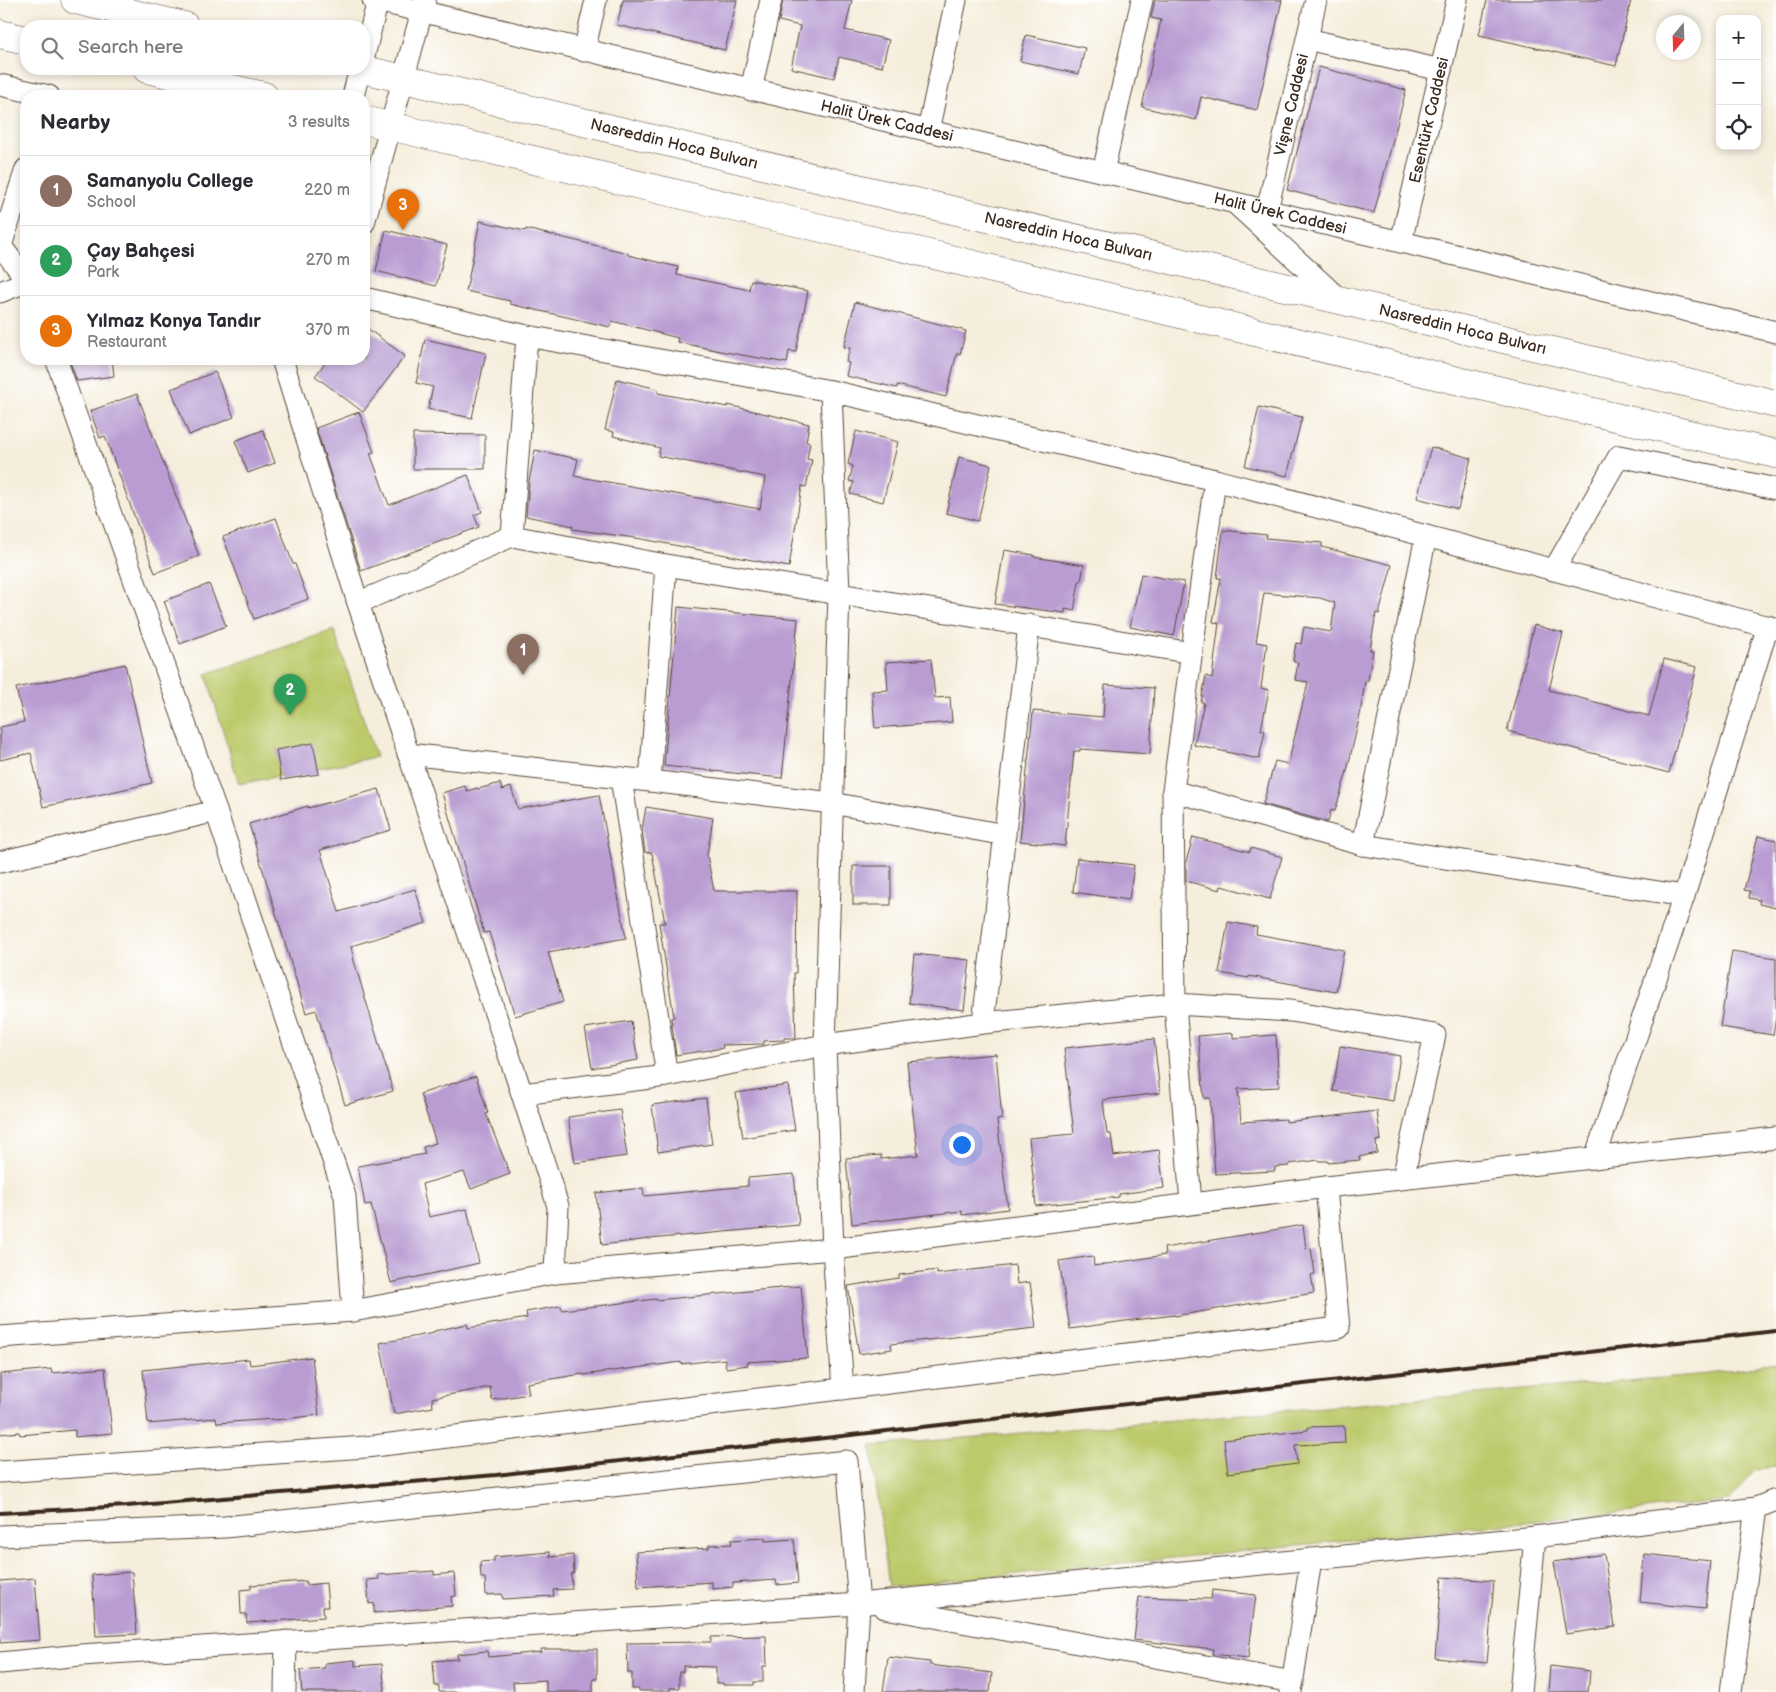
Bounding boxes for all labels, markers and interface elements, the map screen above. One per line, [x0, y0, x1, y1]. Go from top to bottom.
north arrow [1656, 15, 1701, 60]
map controls [1716, 15, 1761, 150]
button: + [1716, 15, 1761, 60]
search box [20, 20, 370, 75]
icon: search [38, 34, 66, 62]
text: Search here [78, 36, 183, 59]
street label: Vişne Caddesi [1270, 52, 1313, 158]
street label: Esentürk Caddesi [1405, 55, 1453, 185]
button: − [1716, 60, 1761, 105]
street label: Halit Ürek Caddesi [819, 96, 955, 146]
button: locate [1716, 105, 1761, 150]
text: Nearby [40, 110, 110, 135]
text: 3 results [288, 113, 350, 132]
street label: Nasreddin Hoca Bulvarı [588, 115, 760, 173]
text: Samanyolu College [87, 170, 253, 193]
text: 1 [53, 181, 59, 200]
text: 220 m [304, 181, 350, 200]
pin: 3 [387, 189, 419, 230]
street label: Halit Ürek Caddesi [1212, 189, 1348, 238]
text: School [87, 193, 136, 212]
street label: Nasreddin Hoca Bulvarı [983, 208, 1154, 265]
text: Çay Bahçesi [87, 240, 195, 263]
text: 2 [51, 251, 61, 270]
text: 270 m [306, 251, 350, 270]
text: Park [87, 263, 119, 282]
street label: Nasreddin Hoca Bulvarı [1377, 300, 1548, 359]
text: Yılmaz Konya Tandır [87, 310, 261, 333]
text: 3 [51, 321, 61, 340]
text: 370 m [305, 321, 350, 340]
text: Restaurant [87, 333, 167, 352]
pin: 1 [507, 634, 539, 675]
pin: 2 [274, 674, 306, 715]
your location [949, 1132, 975, 1158]

